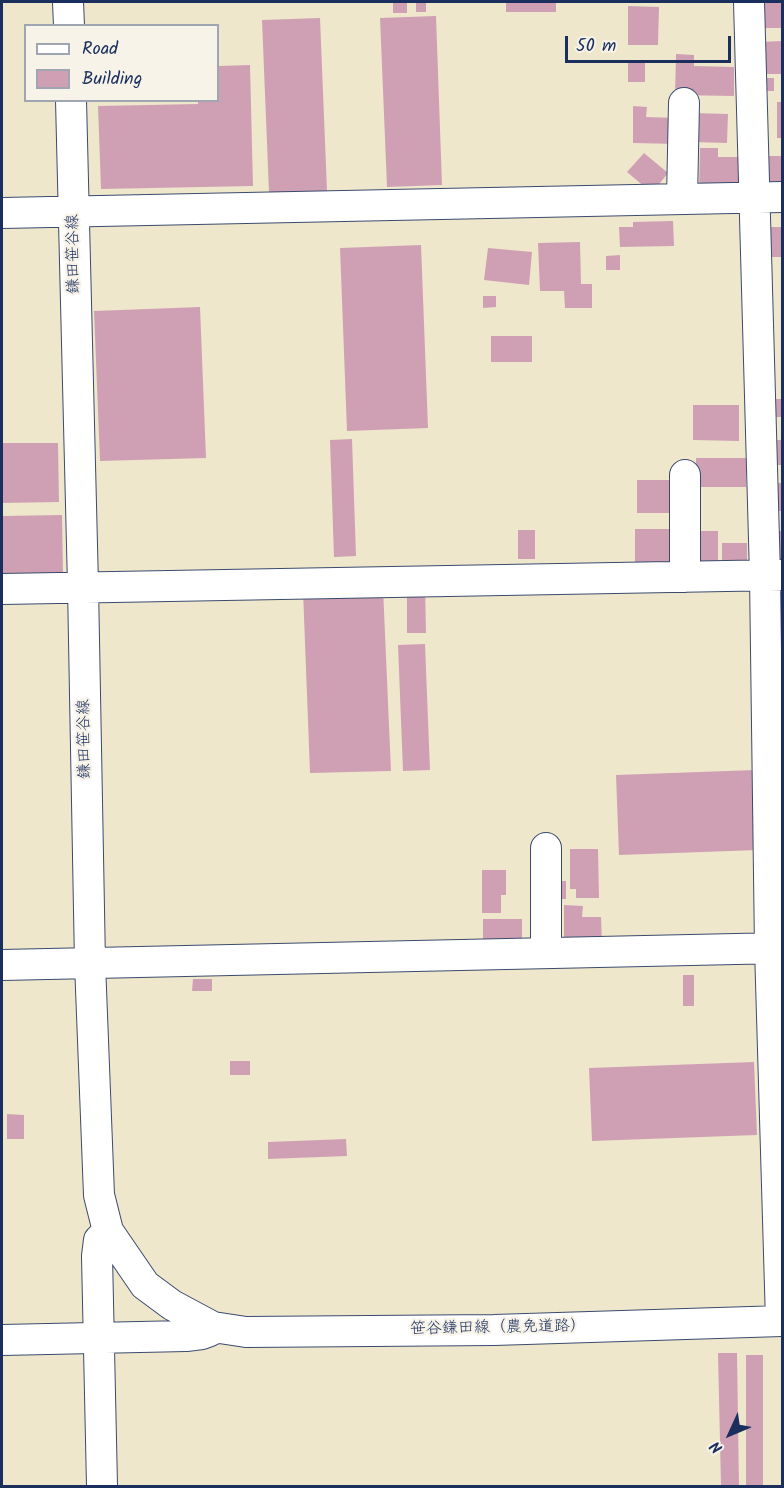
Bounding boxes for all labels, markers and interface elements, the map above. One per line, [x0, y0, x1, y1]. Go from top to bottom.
legend [24, 24, 219, 102]
scale bar [568, 24, 734, 62]
text: 50 m [576, 32, 616, 61]
text: Road [82, 35, 118, 64]
text: Building [82, 65, 142, 94]
street label: 鎌田笹谷線 [65, 214, 85, 294]
street label: 鎌田笹谷線 [76, 699, 96, 779]
street label: 笹谷鎌田線（農免道路） [410, 1318, 586, 1340]
north arrow [700, 1404, 760, 1464]
text: N [704, 1435, 729, 1459]

